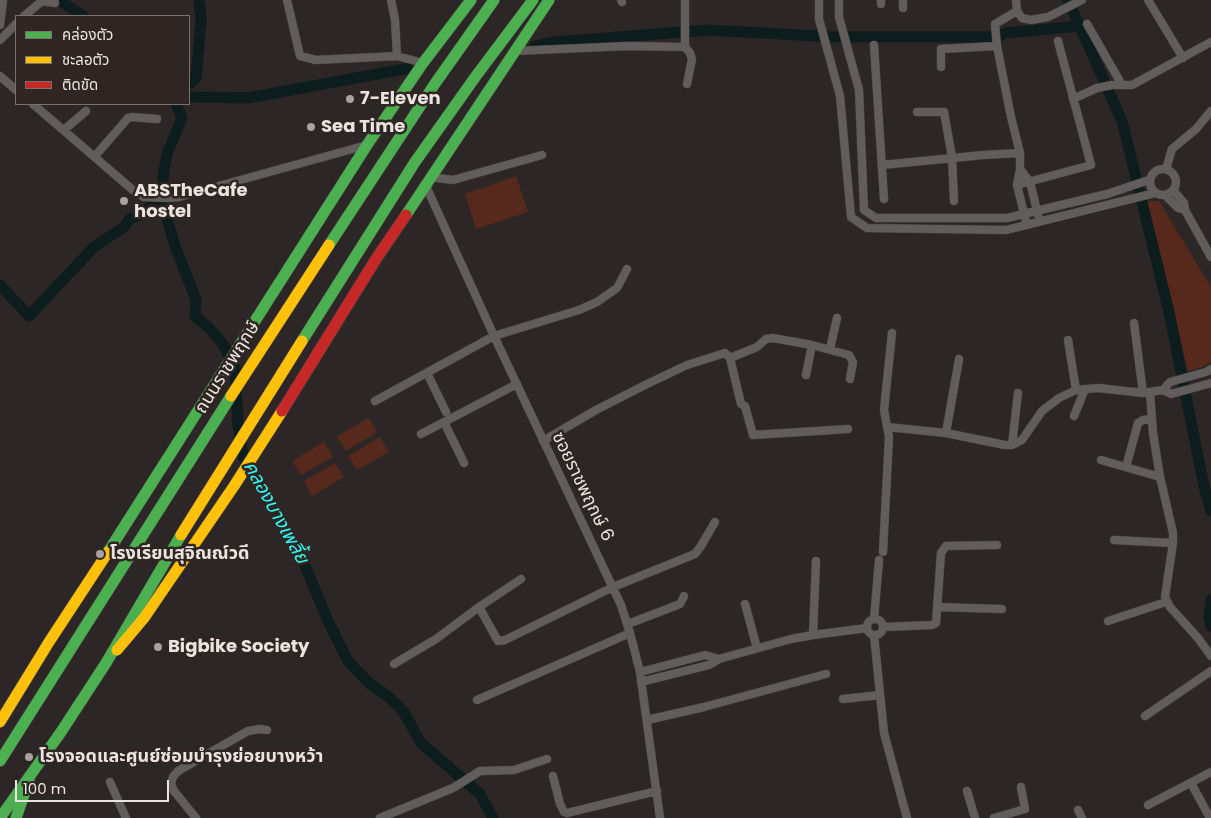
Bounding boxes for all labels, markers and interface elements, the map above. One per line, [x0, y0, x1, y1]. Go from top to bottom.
legend [15, 15, 190, 105]
text: คล่องตัว [62, 24, 113, 45]
text: ชะลอตัว [62, 49, 109, 70]
text: ติดขัด [62, 74, 98, 95]
place label: 7-Eleven [360, 88, 441, 110]
marker: 7-Eleven [344, 93, 356, 105]
place label: Sea Time [321, 116, 405, 138]
marker: Sea Time [305, 121, 317, 133]
place label: ABSTheCafe hostel [134, 180, 248, 222]
marker: ABSTheCafe hostel [118, 195, 130, 207]
street label: ถนนราชพฤกษ์ [191, 318, 265, 418]
street label: ซอยราชพฤกษ์ 6 [546, 429, 618, 545]
water label: คลองบางเพลี้ย [237, 458, 313, 568]
place label: โรงเรียนสุจิณณ์วดี [110, 543, 249, 565]
marker: โรงเรียนสุจิณณ์วดี [94, 548, 106, 560]
place label: Bigbike Society [168, 636, 309, 658]
marker: Bigbike Society [152, 641, 164, 653]
place label: โรงจอดและศูนย์ซ่อมบำรุงย่อยบางหว้า [39, 746, 323, 768]
marker: โรงจอดและศูนย์ซ่อมบำรุงย่อยบางหว้า [23, 751, 35, 763]
scale bar [18, 770, 171, 802]
text: 100 m [23, 778, 66, 799]

